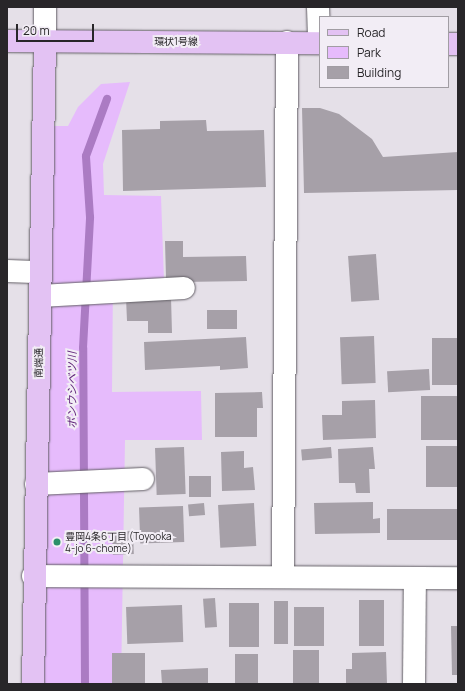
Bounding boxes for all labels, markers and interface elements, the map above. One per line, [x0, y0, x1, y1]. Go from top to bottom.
scale bar [18, 16, 96, 42]
legend [319, 16, 449, 88]
text: 20 m [23, 22, 50, 39]
text: Road [357, 24, 385, 41]
street label: 環状1号線 [154, 36, 198, 48]
text: Park [357, 44, 381, 61]
text: Building [357, 64, 401, 81]
street label: 南端通 [33, 348, 45, 378]
water label: ポンウシベツ川 [65, 352, 79, 428]
place label: 豊岡4条6丁目 (Toyooka 4-jo 6-chome) [65, 530, 172, 554]
marker: 豊岡4条6丁目 (Toyooka 4-jo 6-chome) [52, 537, 62, 547]

